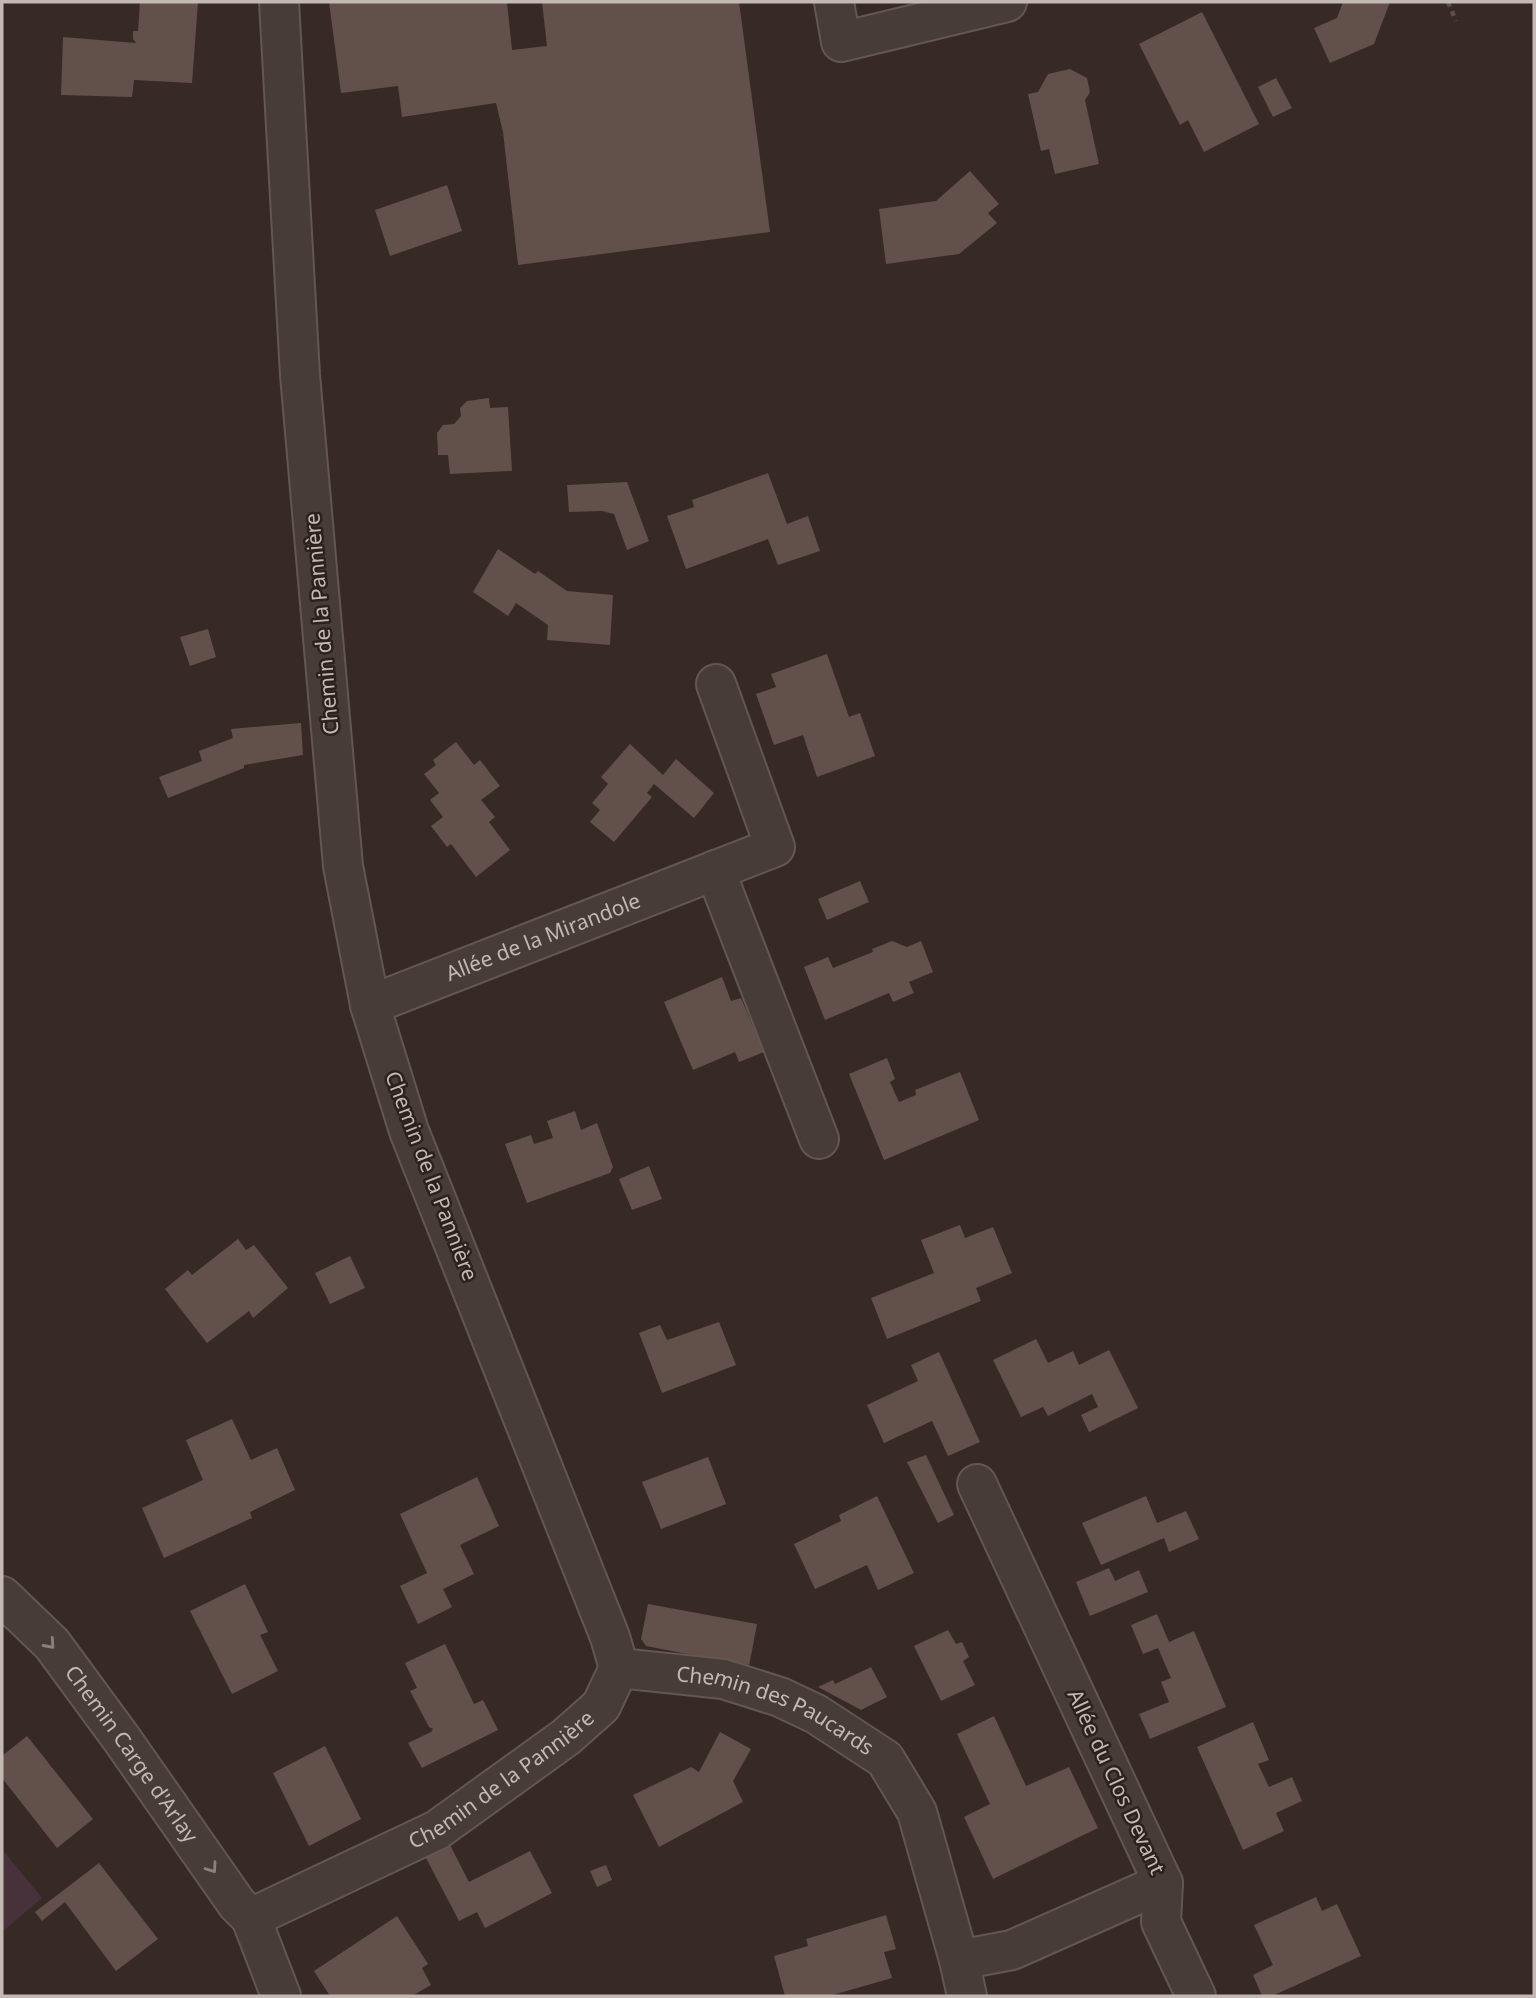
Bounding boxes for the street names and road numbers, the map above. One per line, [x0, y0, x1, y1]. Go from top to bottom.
street label: Chemin de la Pannière [297, 512, 345, 736]
street label: Allée de la Mirandole [441, 886, 644, 987]
street label: Chemin de la Pannière [379, 1067, 485, 1284]
street label: Chemin Carge d'Arlay [59, 1659, 205, 1848]
street label: Chemin des Paucards [675, 1659, 880, 1761]
street label: Allée du Clos Devant [1062, 1684, 1172, 1879]
street label: Chemin de la Pannière [403, 1704, 600, 1855]

